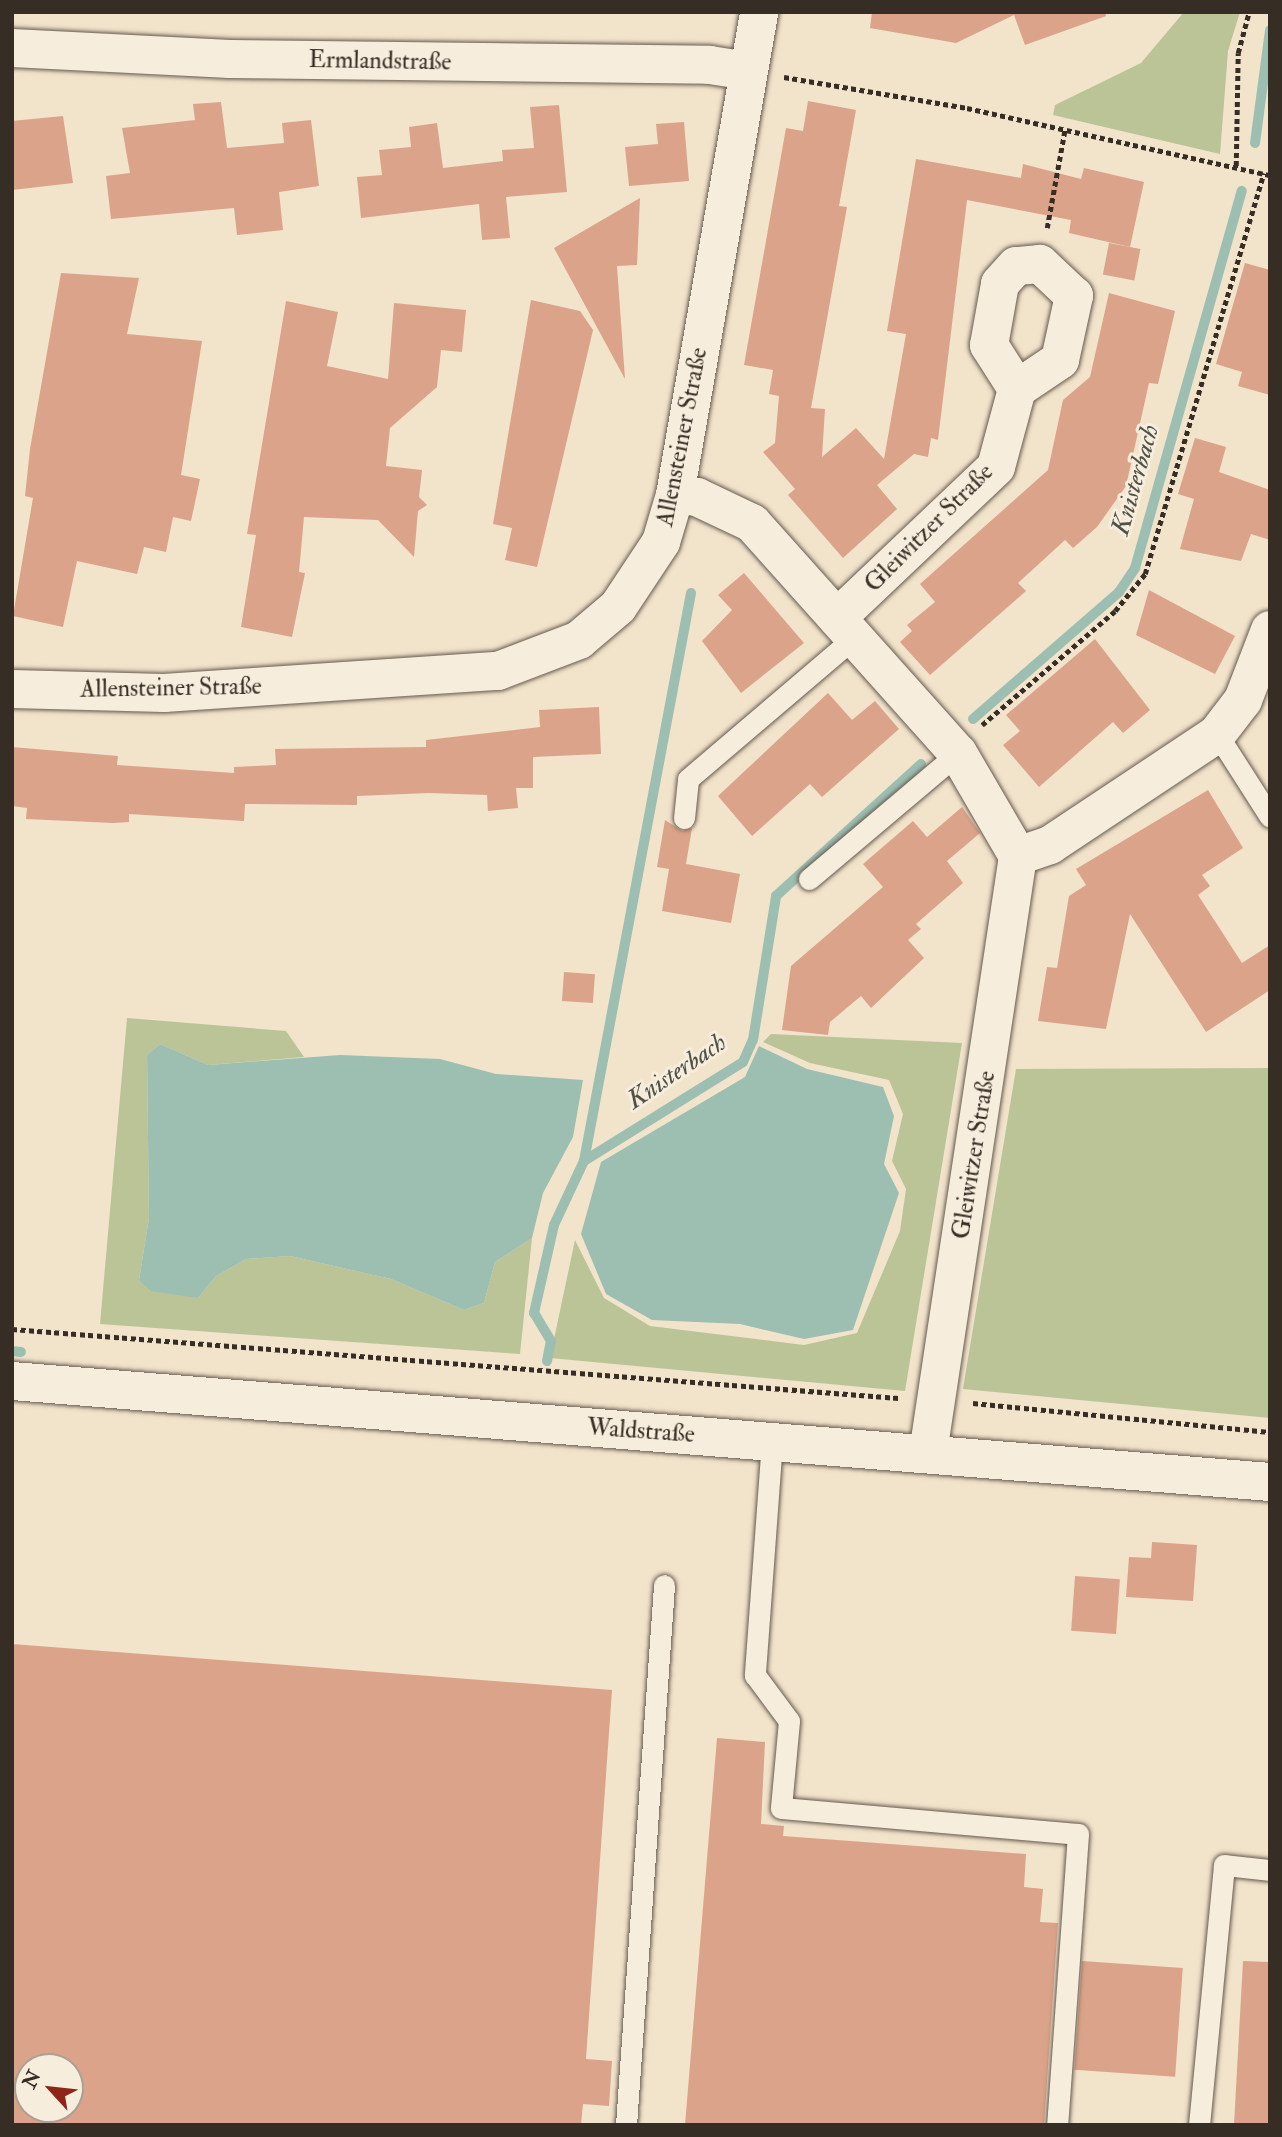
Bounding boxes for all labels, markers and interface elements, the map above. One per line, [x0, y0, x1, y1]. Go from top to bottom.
street label: Ermlandstraße [308, 45, 452, 77]
street label: Allensteiner Straße [651, 345, 713, 529]
water label: Knisterbach [1105, 421, 1167, 539]
street label: Gleiwitzer Straße [859, 458, 999, 598]
street label: Allensteiner Straße [80, 672, 262, 704]
water label: Knisterbach [621, 1027, 733, 1117]
street label: Gleiwitzer Straße [946, 1069, 1002, 1241]
street label: Waldstraße [586, 1413, 696, 1449]
north arrow [14, 2053, 84, 2123]
text: N [18, 2066, 47, 2092]

